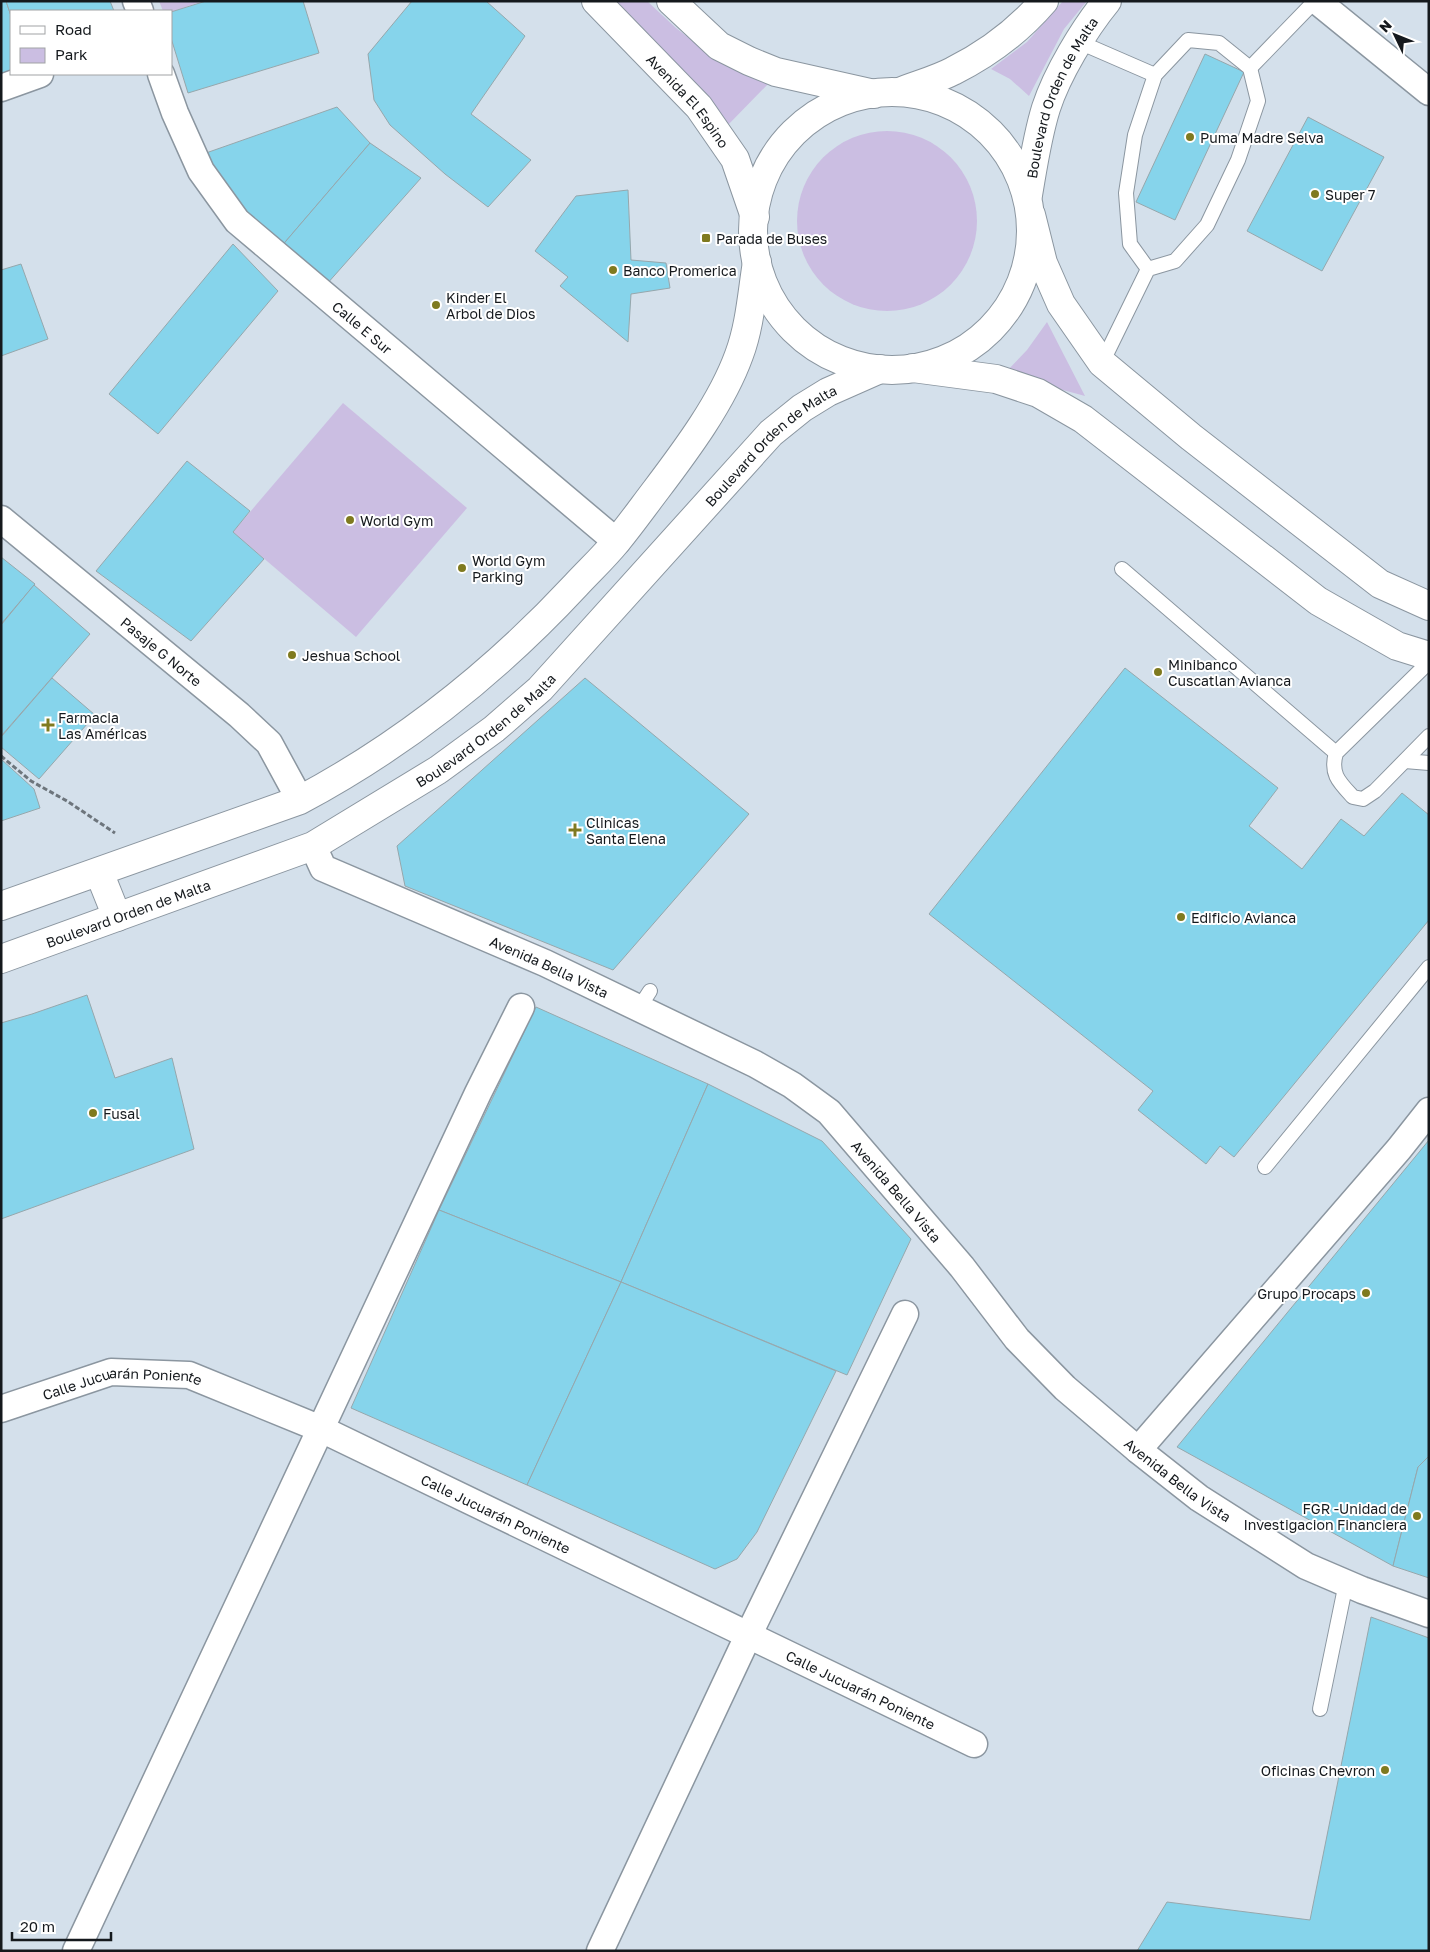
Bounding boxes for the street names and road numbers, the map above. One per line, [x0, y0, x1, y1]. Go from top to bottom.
street label: Boulevard Orden de Malta [1022, 13, 1101, 180]
street label: Avenida El Espino [643, 50, 733, 151]
street label: Calle E Sur [329, 297, 396, 357]
street label: Boulevard Orden de Malta [701, 381, 839, 509]
street label: Pasaje G Norte [118, 613, 205, 689]
street label: Boulevard Orden de Malta [412, 670, 559, 790]
street label: Boulevard Orden de Malta [43, 875, 213, 951]
street label: Avenida Bella Vista [487, 932, 612, 1001]
street label: Avenida Bella Vista [848, 1137, 945, 1245]
street label: Calle Jucuarán Poniente [40, 1363, 205, 1403]
street label: Avenida Bella Vista [1121, 1434, 1234, 1525]
street label: Calle Jucuarán Poniente [419, 1470, 573, 1557]
street label: Calle Jucuarán Poniente [783, 1646, 938, 1733]

